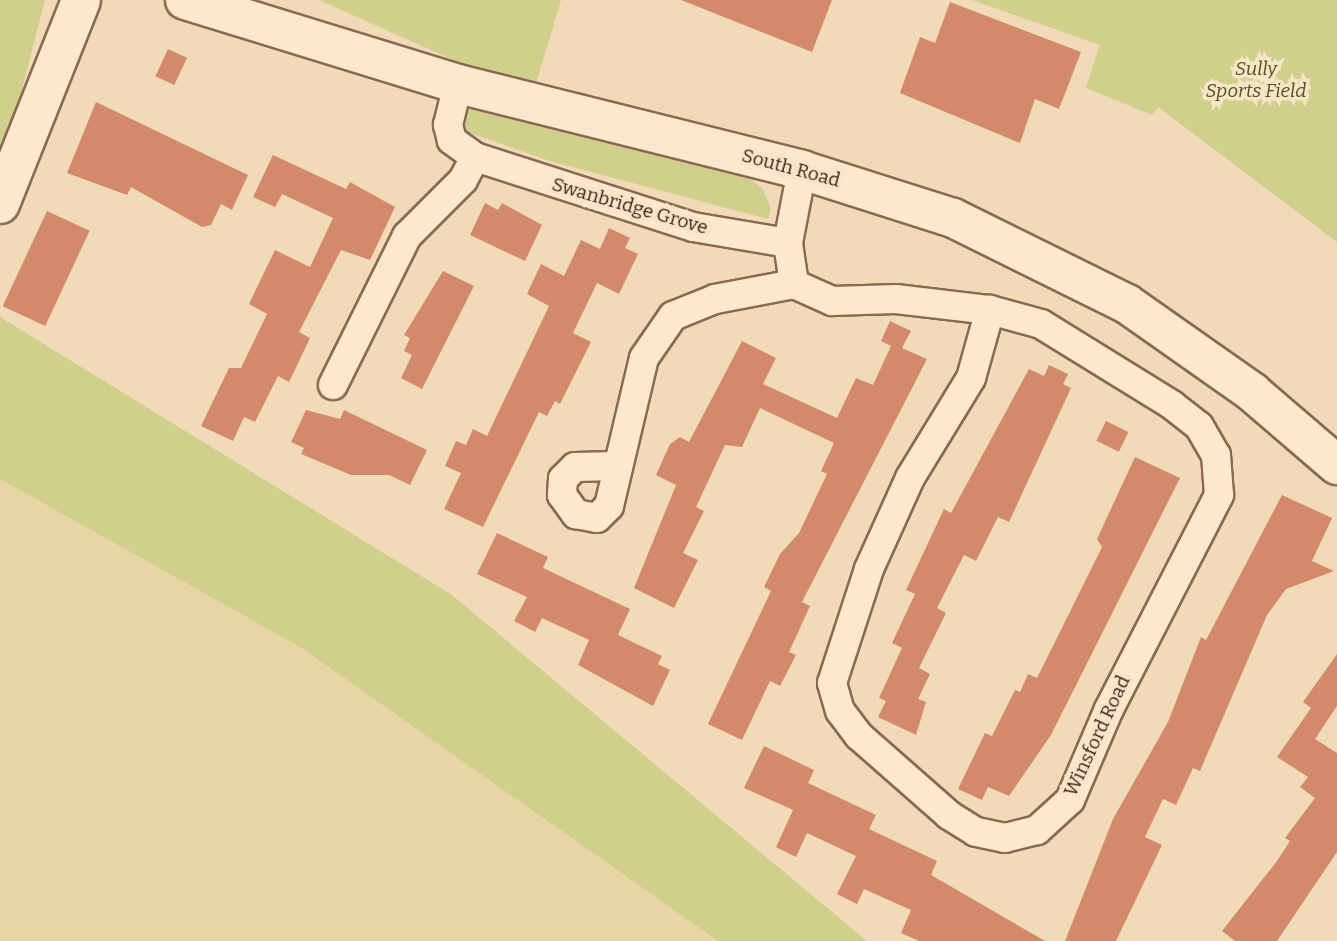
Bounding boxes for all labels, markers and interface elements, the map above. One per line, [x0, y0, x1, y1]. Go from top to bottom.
park label: Sully Sports Field [1206, 58, 1306, 102]
street label: South Road [739, 144, 843, 192]
street label: Swanbridge Grove [549, 173, 711, 239]
street label: Winsford Road [1059, 672, 1135, 800]

